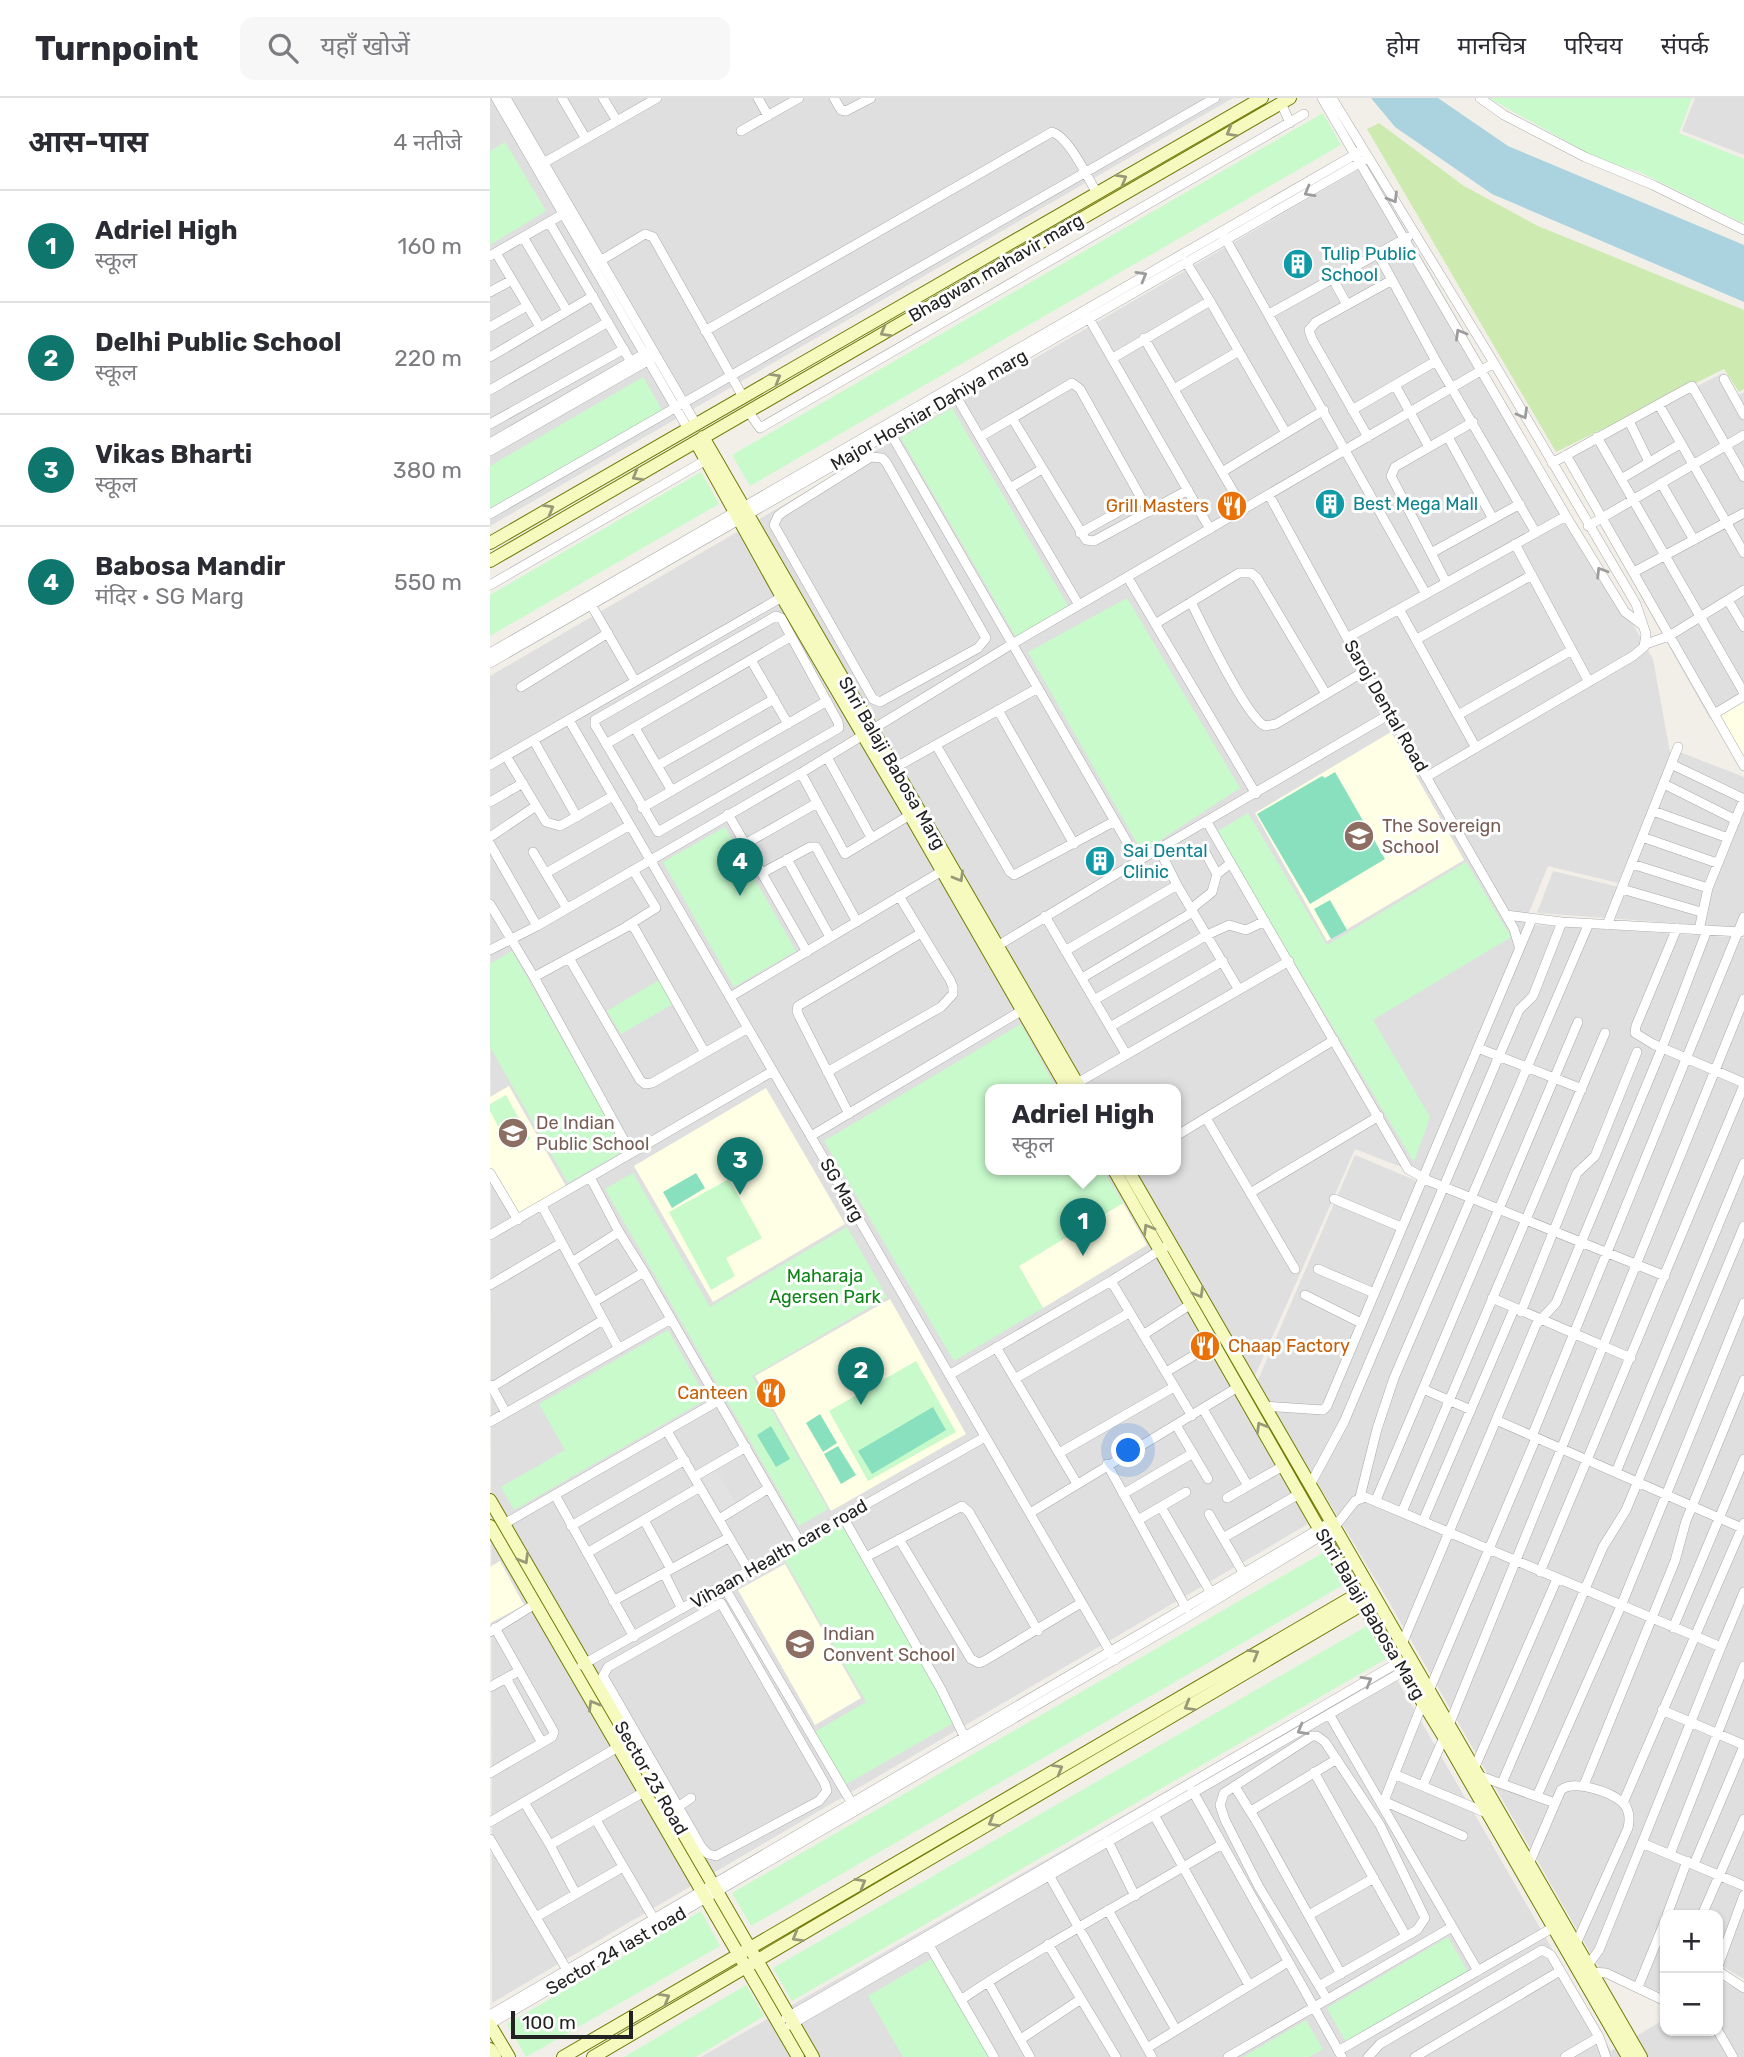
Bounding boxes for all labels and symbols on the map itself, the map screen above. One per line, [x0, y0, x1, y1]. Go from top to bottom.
one-way arrow [1225, 124, 1238, 137]
one-way arrow [1115, 174, 1127, 187]
one-way arrow [1304, 184, 1317, 197]
one-way arrow [1384, 191, 1397, 204]
street label: Bhagwan mahavir marg [905, 209, 1087, 327]
place label: Tulip Public School [1321, 243, 1417, 286]
building icon: Tulip Public School [1281, 247, 1315, 281]
one-way arrow [1134, 272, 1147, 285]
one-way arrow [880, 324, 893, 337]
one-way arrow [1455, 329, 1468, 342]
street label: Major Hoshiar Dahiya marg [827, 345, 1031, 475]
one-way arrow [769, 373, 782, 386]
one-way arrow [1515, 406, 1528, 419]
one-way arrow [631, 468, 644, 481]
building icon: Best Mega Mall [1313, 487, 1347, 521]
restaurant icon: Grill Masters [1215, 489, 1249, 523]
place label: Best Mega Mall [1353, 493, 1478, 515]
place label: Grill Masters [1106, 495, 1209, 517]
one-way arrow [542, 504, 555, 517]
one-way arrow [1596, 567, 1609, 580]
street label: Saroj Dental Road [1339, 636, 1433, 776]
street label: Shri Balaji Babosa Marg [834, 673, 950, 853]
place label: The Sovereign School [1382, 815, 1501, 858]
school or university icon: The Sovereign School [1342, 819, 1376, 853]
pin: 4 [717, 838, 763, 896]
place label: Sai Dental Clinic [1123, 840, 1208, 883]
building icon: Sai Dental Clinic [1083, 844, 1117, 878]
one-way arrow [951, 870, 964, 883]
place label: De Indian Public School [536, 1112, 649, 1155]
school or university icon: De Indian Public School [496, 1116, 530, 1150]
pin: 3 [717, 1137, 763, 1195]
street label: SG Marg [815, 1154, 869, 1226]
pin: 1 [1060, 1198, 1106, 1256]
one-way arrow [1143, 1224, 1156, 1237]
park label: Maharaja Agersen Park [769, 1265, 882, 1308]
one-way arrow [1191, 1286, 1204, 1298]
restaurant icon: Chaap Factory [1188, 1329, 1222, 1363]
place label: Chaap Factory [1228, 1335, 1350, 1357]
pin: 2 [838, 1347, 884, 1405]
restaurant icon: Canteen [754, 1376, 788, 1410]
place label: Canteen [677, 1382, 748, 1404]
one-way arrow [1256, 1421, 1269, 1434]
your location [1111, 1433, 1145, 1467]
street label: Vihaan Health care road [687, 1494, 871, 1614]
street label: Shri Balaji Babosa Marg [1310, 1524, 1430, 1704]
one-way arrow [516, 1551, 529, 1564]
place label: Indian Convent School [823, 1623, 955, 1666]
school or university icon: Indian Convent School [783, 1627, 817, 1661]
one-way arrow [1247, 1650, 1260, 1663]
one-way arrow [1359, 1676, 1372, 1689]
one-way arrow [1184, 1698, 1197, 1711]
one-way arrow [588, 1700, 601, 1713]
street label: Sector 23 Road [610, 1717, 692, 1839]
one-way arrow [1297, 1722, 1310, 1735]
one-way arrow [1050, 1764, 1063, 1777]
one-way arrow [988, 1813, 1001, 1826]
one-way arrow [854, 1878, 867, 1891]
street label: Sector 24 last road [542, 1902, 690, 2000]
one-way arrow [792, 1929, 804, 1942]
one-way arrow [657, 1993, 670, 2006]
scale bar [511, 2008, 634, 2040]

